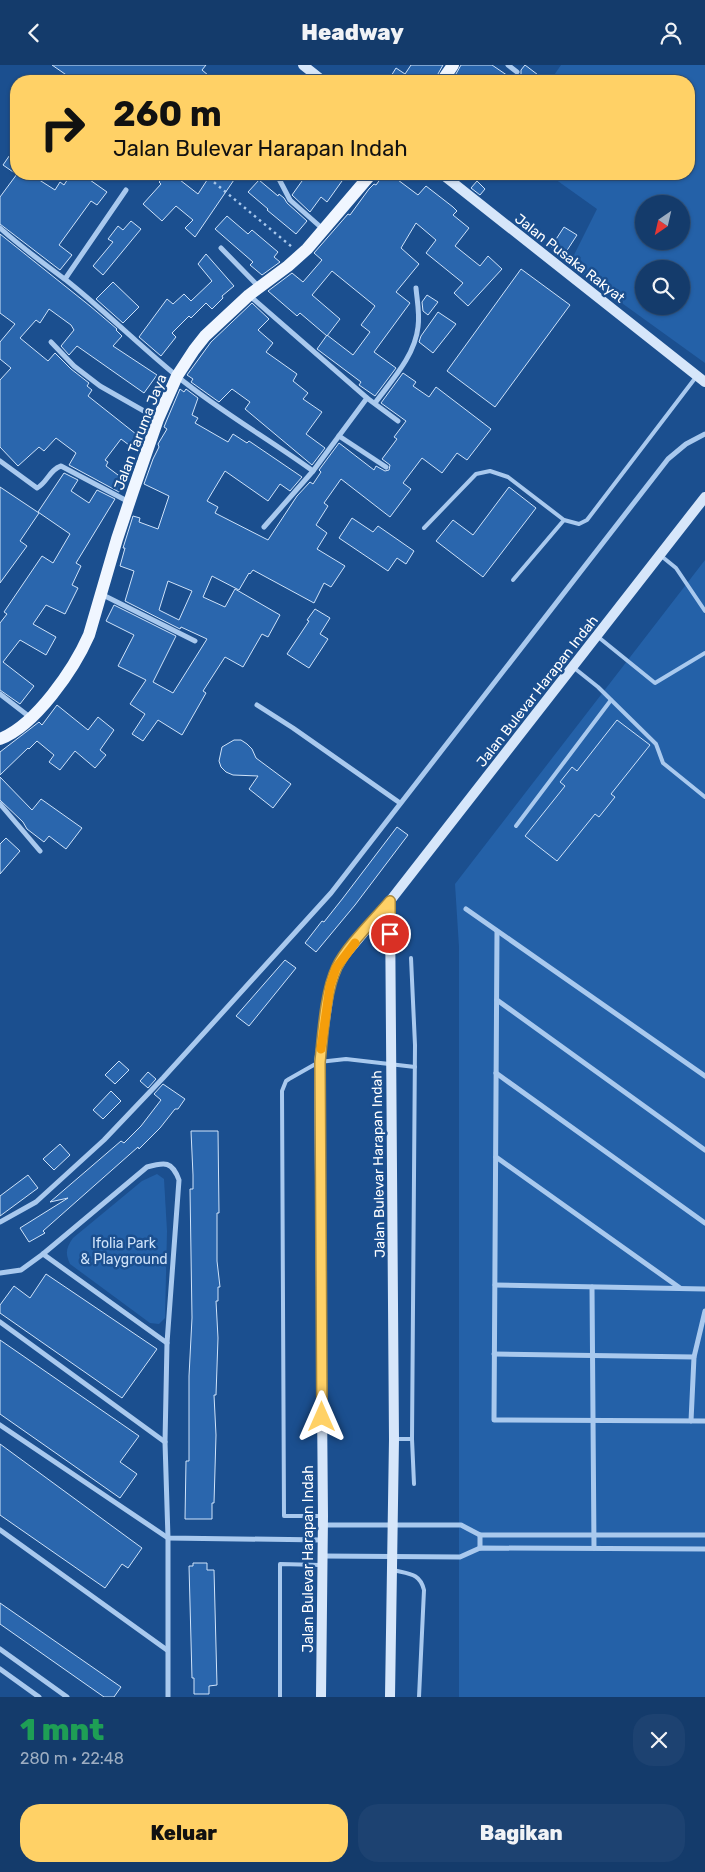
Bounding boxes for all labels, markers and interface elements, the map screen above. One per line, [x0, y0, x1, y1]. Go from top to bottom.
icon: back [20, 19, 48, 47]
text: Headway [301, 19, 404, 46]
icon: person [657, 19, 685, 47]
text: 260 m [113, 93, 222, 135]
icon: right [30, 95, 95, 160]
text: Jalan Bulevar Harapan Indah [113, 135, 408, 162]
north arrow [635, 195, 690, 250]
map controls [635, 195, 690, 315]
street label: Jalan Pusaka Rakyat [511, 210, 628, 307]
button: search [635, 260, 690, 315]
street label: Jalan Taruma Jaya [111, 372, 170, 493]
street label: Jalan Bulevar Harapan Indah [473, 612, 602, 770]
pin [369, 913, 411, 955]
icon: arrive [376, 920, 404, 948]
street label: Jalan Bulevar Harapan Indah [368, 1070, 389, 1258]
park label: Ifolia Park & Playground [80, 1235, 168, 1268]
position arrow [295, 1390, 347, 1442]
street label: Jalan Bulevar Harapan Indah [300, 1465, 317, 1653]
text: 1 mnt [20, 1712, 104, 1748]
button: close [633, 1714, 685, 1766]
text: 280 m · 22:48 [20, 1749, 124, 1768]
button: Keluar [20, 1804, 348, 1862]
button: Bagikan [358, 1804, 685, 1862]

